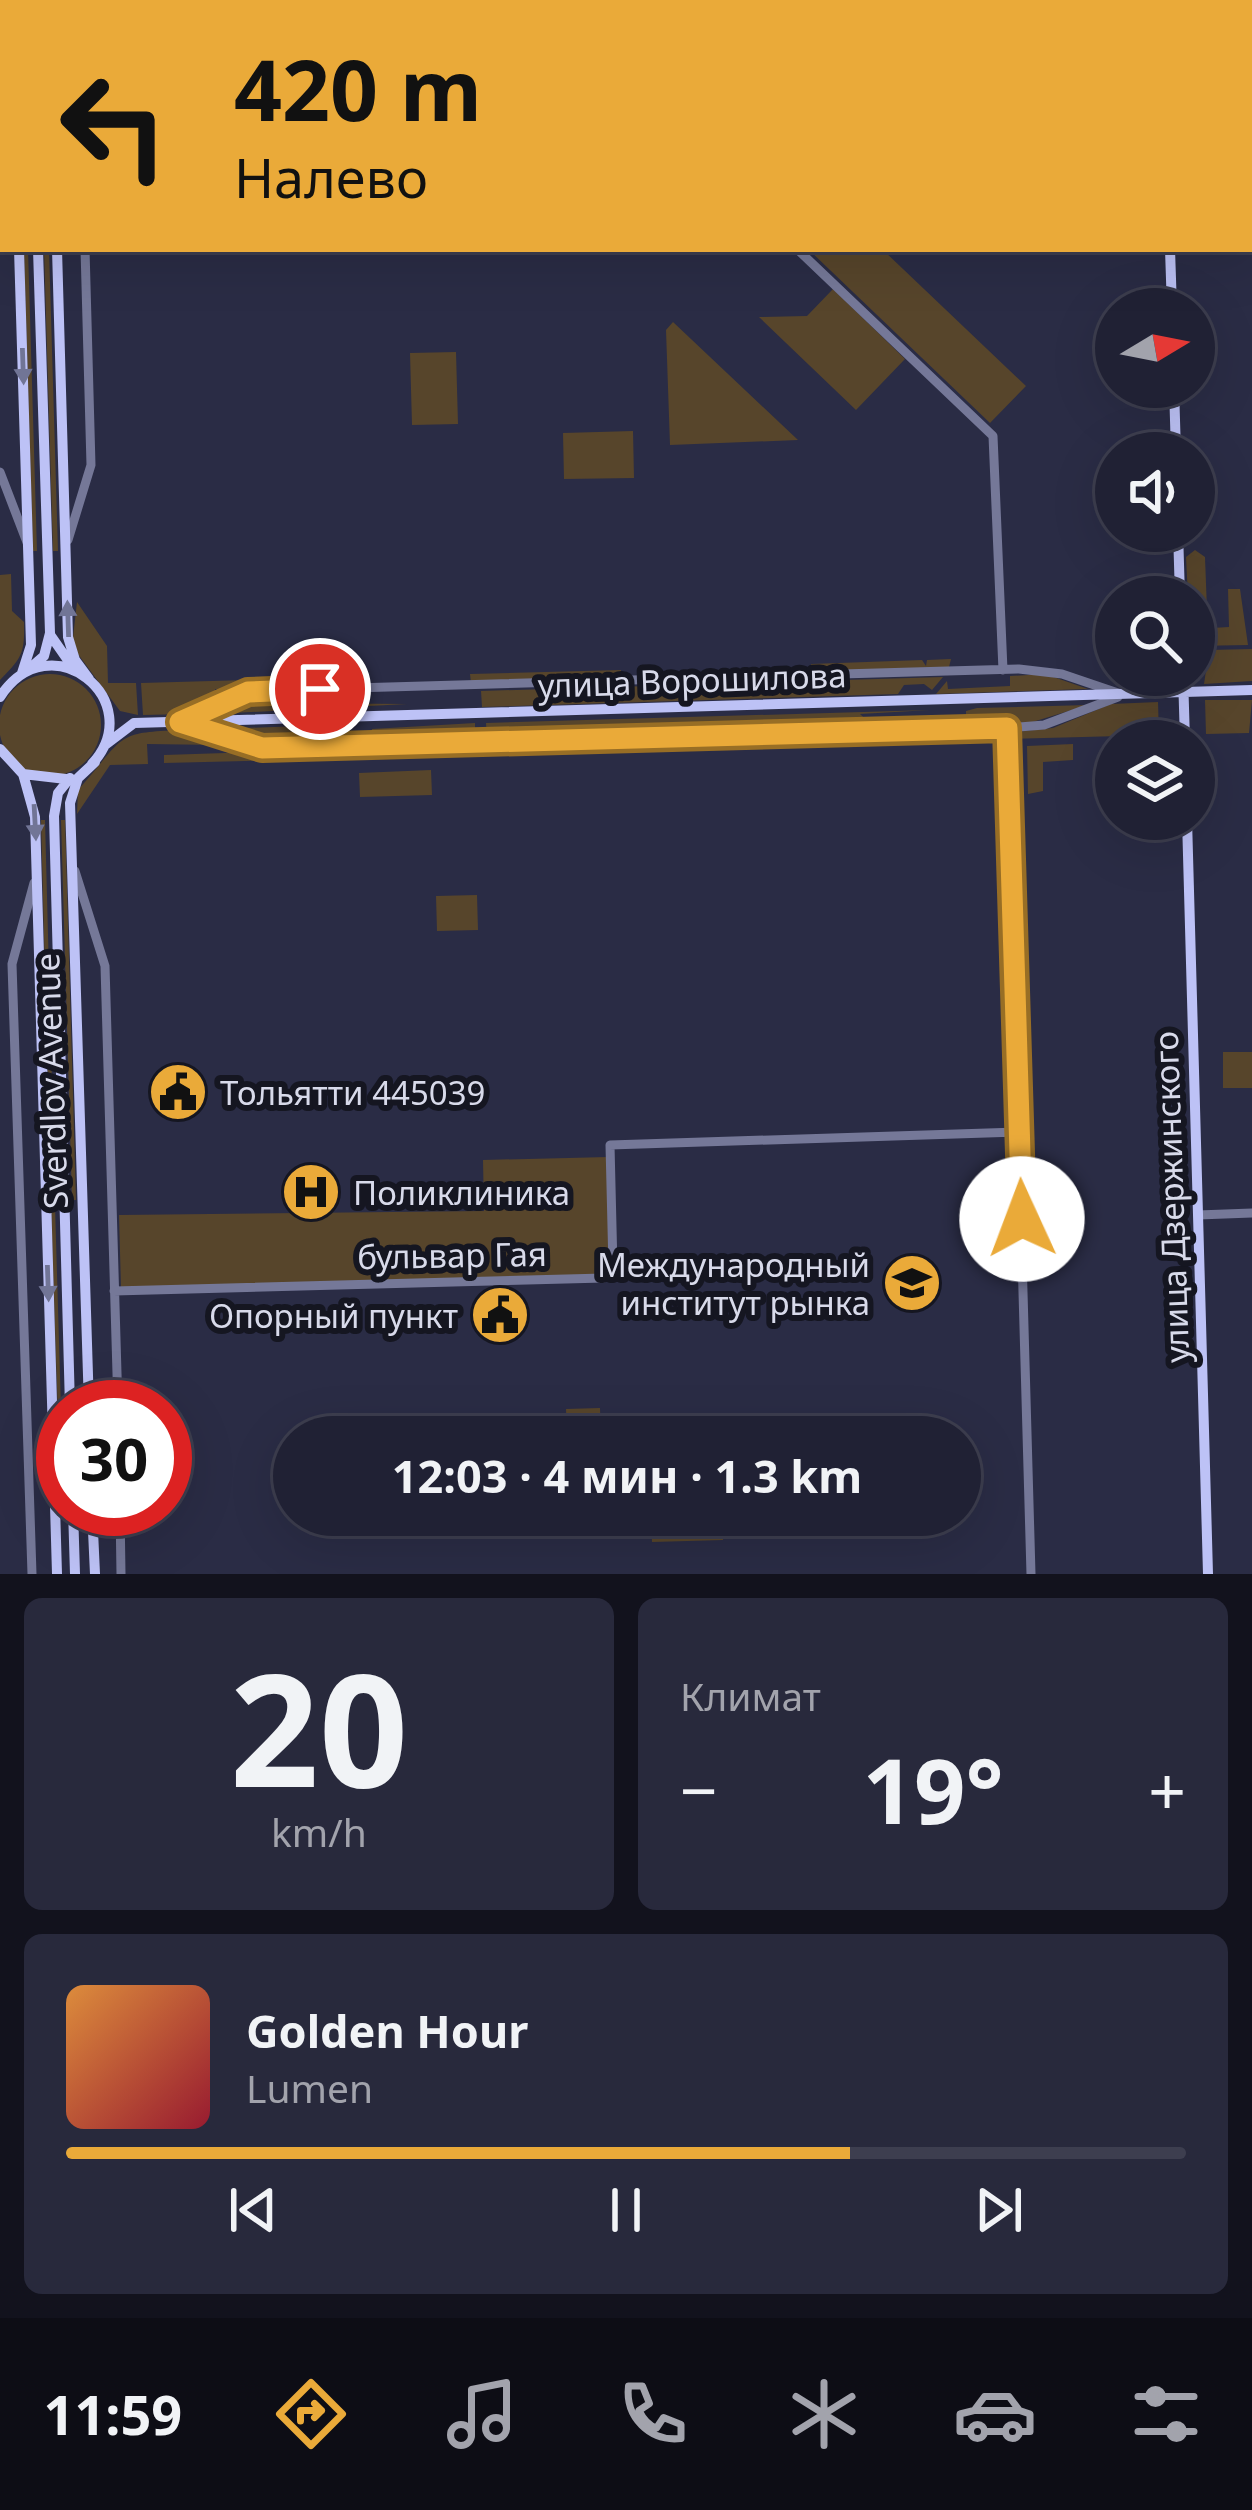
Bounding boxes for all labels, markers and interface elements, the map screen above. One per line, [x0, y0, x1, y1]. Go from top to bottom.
text: 420 m [234, 31, 482, 146]
icon: left [36, 48, 192, 204]
text: Налево [234, 140, 428, 214]
north arrow [1095, 288, 1215, 408]
map controls [1095, 288, 1215, 840]
one-way arrow [13, 348, 32, 386]
button: sound [1095, 432, 1215, 552]
button: search [1095, 576, 1215, 696]
one-way arrow [58, 599, 77, 637]
pin [269, 638, 371, 740]
street label: улица Ворошилова [537, 652, 847, 708]
icon: arrive [287, 656, 353, 722]
button: layers [1095, 720, 1215, 840]
one-way arrow [25, 804, 44, 841]
street label: Sverdlov Avenue [24, 952, 78, 1210]
street label: улица Дзержинского [1143, 1030, 1199, 1364]
public building icon: Тольятти 445039 [147, 1061, 209, 1123]
place label: Тольятти 445039 [220, 1070, 485, 1115]
position arrow [959, 1156, 1085, 1282]
hospital icon: Поликлиника [280, 1161, 342, 1223]
place label: Поликлиника [353, 1170, 570, 1215]
street label: бульвар Гая [357, 1231, 547, 1279]
place label: Международный институт рынка [597, 1242, 870, 1325]
school or university icon: Международный институт рынка [881, 1252, 943, 1314]
one-way arrow [39, 1265, 58, 1303]
public building icon: Опорный пункт [469, 1284, 531, 1346]
place label: Опорный пункт [209, 1293, 458, 1338]
speed limit sign: 30 [36, 1380, 192, 1536]
text: 12:03 · 4 мин · 1.3 km [392, 1445, 862, 1506]
text: 20 [230, 1620, 408, 1833]
text: Климат [680, 1669, 821, 1722]
text: 19° [862, 1728, 1004, 1850]
text: − [680, 1744, 718, 1834]
text: + [1148, 1744, 1186, 1834]
text: km/h [271, 1805, 367, 1858]
text: Golden Hour [246, 2000, 528, 2061]
text: Lumen [246, 2061, 373, 2114]
icon: previous [220, 2177, 286, 2243]
icon: pause [593, 2177, 659, 2243]
icon: next [966, 2177, 1032, 2243]
icon: directions [269, 2372, 353, 2456]
icon: music [440, 2372, 524, 2456]
icon: phone [611, 2372, 695, 2456]
icon: climate [782, 2372, 866, 2456]
icon: car [953, 2372, 1037, 2456]
icon: filters [1124, 2372, 1208, 2456]
text: 11:59 [44, 2377, 182, 2451]

